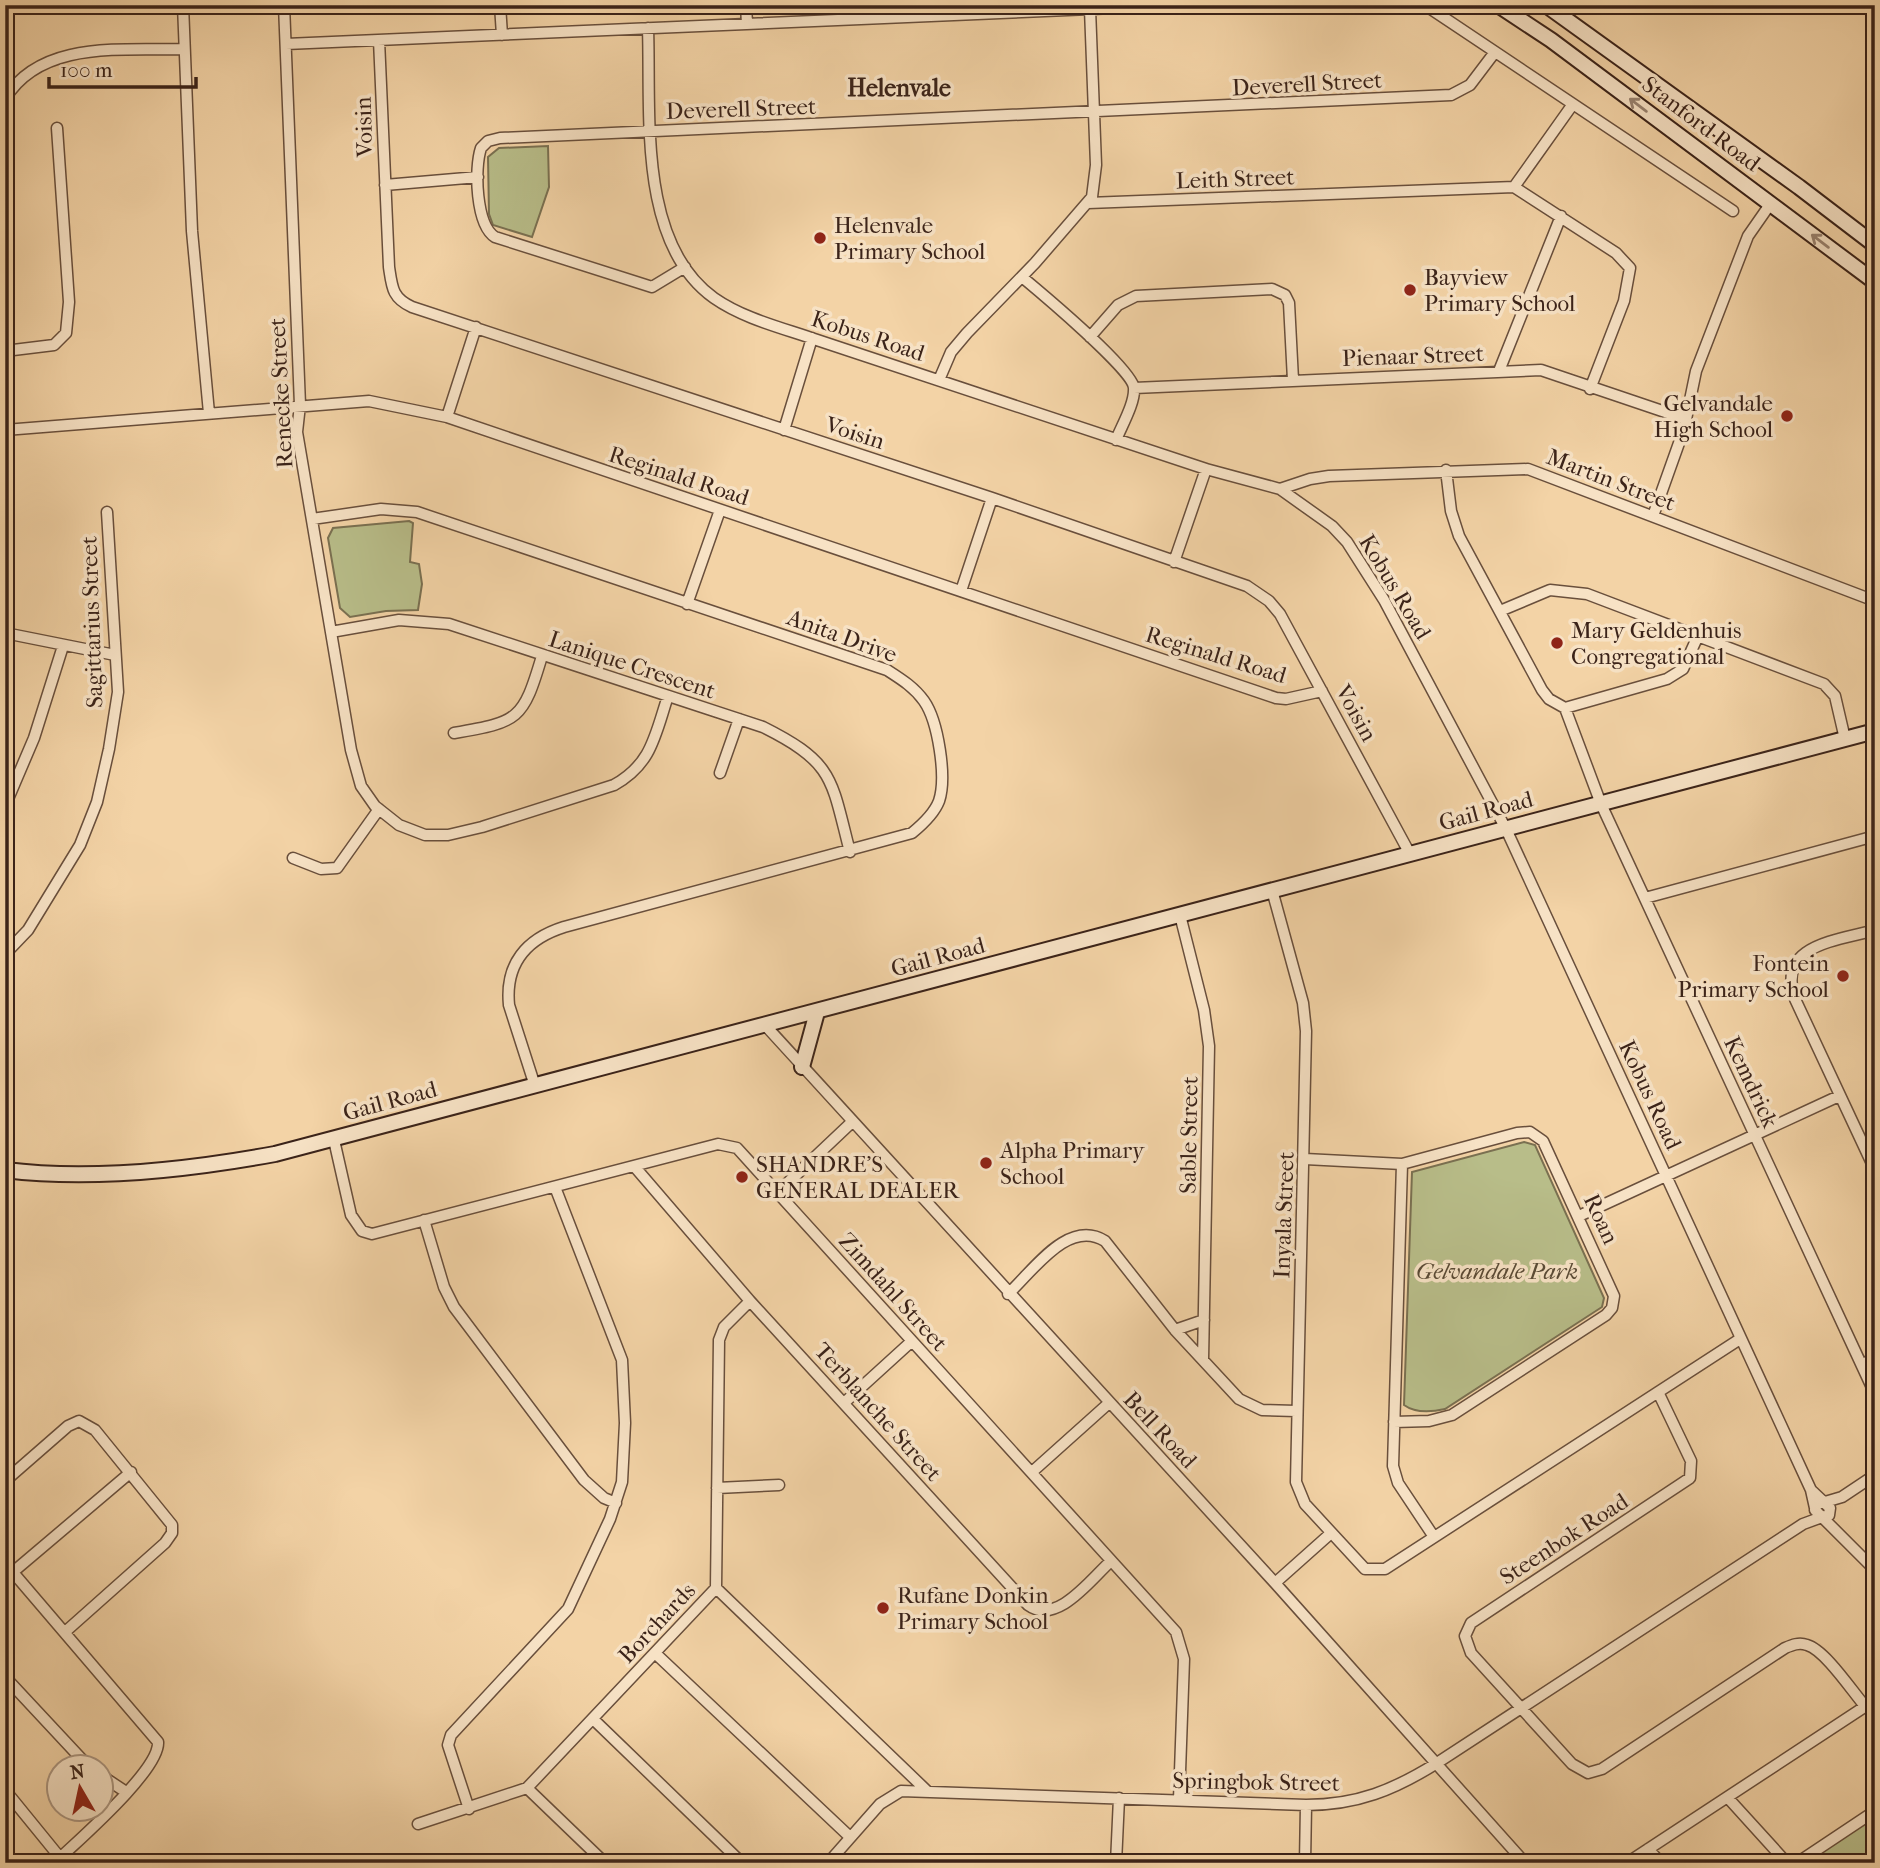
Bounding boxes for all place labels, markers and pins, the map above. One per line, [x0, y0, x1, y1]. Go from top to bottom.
place label: Helenvale Primary School [834, 212, 986, 265]
marker: Helenvale Primary School [812, 230, 828, 246]
place label: Bayview Primary School [1424, 264, 1576, 317]
marker: Bayview Primary School [1402, 282, 1418, 298]
place label: Gelvandale High School [1654, 390, 1774, 443]
marker: Gelvandale High School [1779, 408, 1795, 424]
place label: Mary Geldenhuis Congregational [1571, 617, 1742, 670]
marker: Mary Geldenhuis Congregational [1549, 635, 1565, 651]
place label: Fontein Primary School [1678, 950, 1830, 1003]
marker: Fontein Primary School [1835, 968, 1851, 984]
place label: Alpha Primary School [999, 1137, 1145, 1190]
place label: SHANDRE'S GENERAL DEALER [756, 1151, 960, 1204]
marker: Alpha Primary School [978, 1155, 994, 1171]
marker: SHANDRE'S GENERAL DEALER [734, 1169, 750, 1185]
place label: Rufane Donkin Primary School [897, 1582, 1049, 1635]
marker: Rufane Donkin Primary School [875, 1600, 891, 1616]

